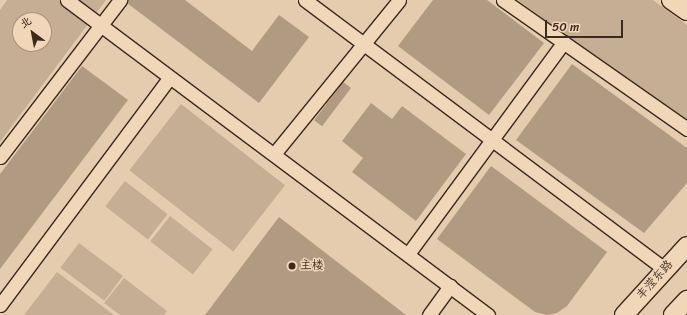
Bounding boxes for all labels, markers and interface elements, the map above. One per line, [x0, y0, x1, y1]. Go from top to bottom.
text: 北 [16, 11, 36, 33]
north arrow [12, 12, 52, 52]
scale bar [547, 12, 625, 38]
text: 50 m [552, 16, 579, 38]
street label: 丰滢东路 [634, 257, 676, 303]
place label: 主楼 [300, 259, 324, 273]
marker: 主楼 [287, 261, 297, 271]

